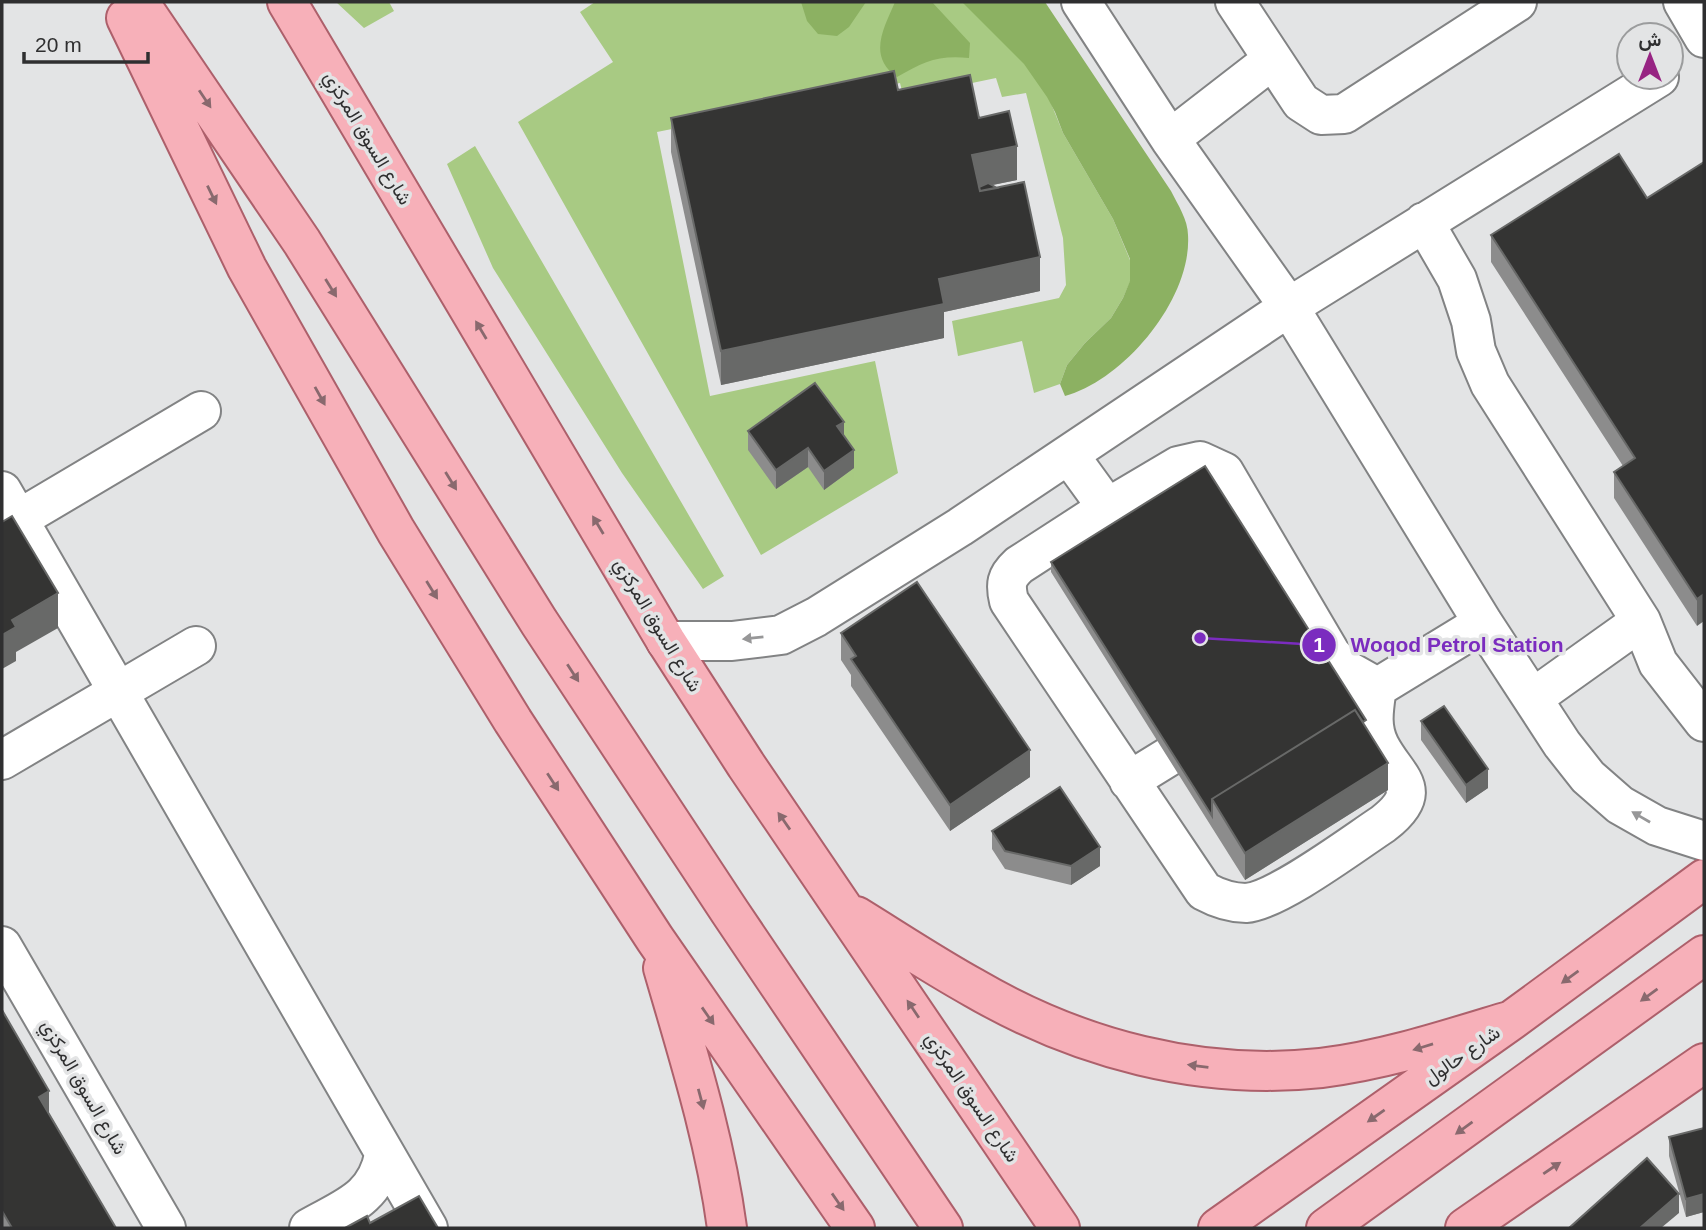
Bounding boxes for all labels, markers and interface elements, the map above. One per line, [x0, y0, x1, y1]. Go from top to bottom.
scale bar [24, 21, 149, 65]
north arrow [1615, 21, 1685, 91]
text: ش [1639, 29, 1662, 51]
text: 20 m [35, 33, 82, 56]
street label: شارع السوق المركزي [316, 68, 416, 211]
one-way arrow [198, 89, 211, 109]
one-way arrow [207, 185, 218, 205]
one-way arrow [324, 278, 337, 298]
one-way arrow [475, 320, 488, 339]
one-way arrow [314, 386, 326, 406]
one-way arrow [445, 471, 458, 491]
one-way arrow [591, 516, 604, 535]
street label: شارع السوق المركزي [606, 555, 706, 698]
one-way arrow [425, 580, 438, 599]
callout: Woqod Petrol Station [1301, 624, 1577, 666]
one-way arrow [742, 633, 764, 644]
text: 1 [1313, 633, 1325, 656]
text: Woqod Petrol Station [1350, 633, 1564, 656]
one-way arrow [566, 663, 579, 683]
one-way arrow [546, 772, 559, 792]
one-way arrow [778, 811, 791, 831]
one-way arrow [1631, 811, 1651, 823]
one-way arrow [1561, 970, 1579, 984]
one-way arrow [1640, 988, 1658, 1002]
one-way arrow [906, 999, 919, 1019]
one-way arrow [701, 1006, 714, 1025]
street label: شارع السوق المركزي [33, 1016, 131, 1161]
street label: شارع حالول [1420, 1021, 1505, 1090]
street label: شارع السوق المركزي [917, 1028, 1023, 1169]
one-way arrow [1412, 1042, 1433, 1052]
one-way arrow [1187, 1060, 1209, 1071]
one-way arrow [696, 1089, 706, 1110]
one-way arrow [1367, 1109, 1385, 1123]
one-way arrow [1455, 1121, 1473, 1135]
one-way arrow [1543, 1161, 1561, 1175]
one-way arrow [831, 1193, 844, 1212]

